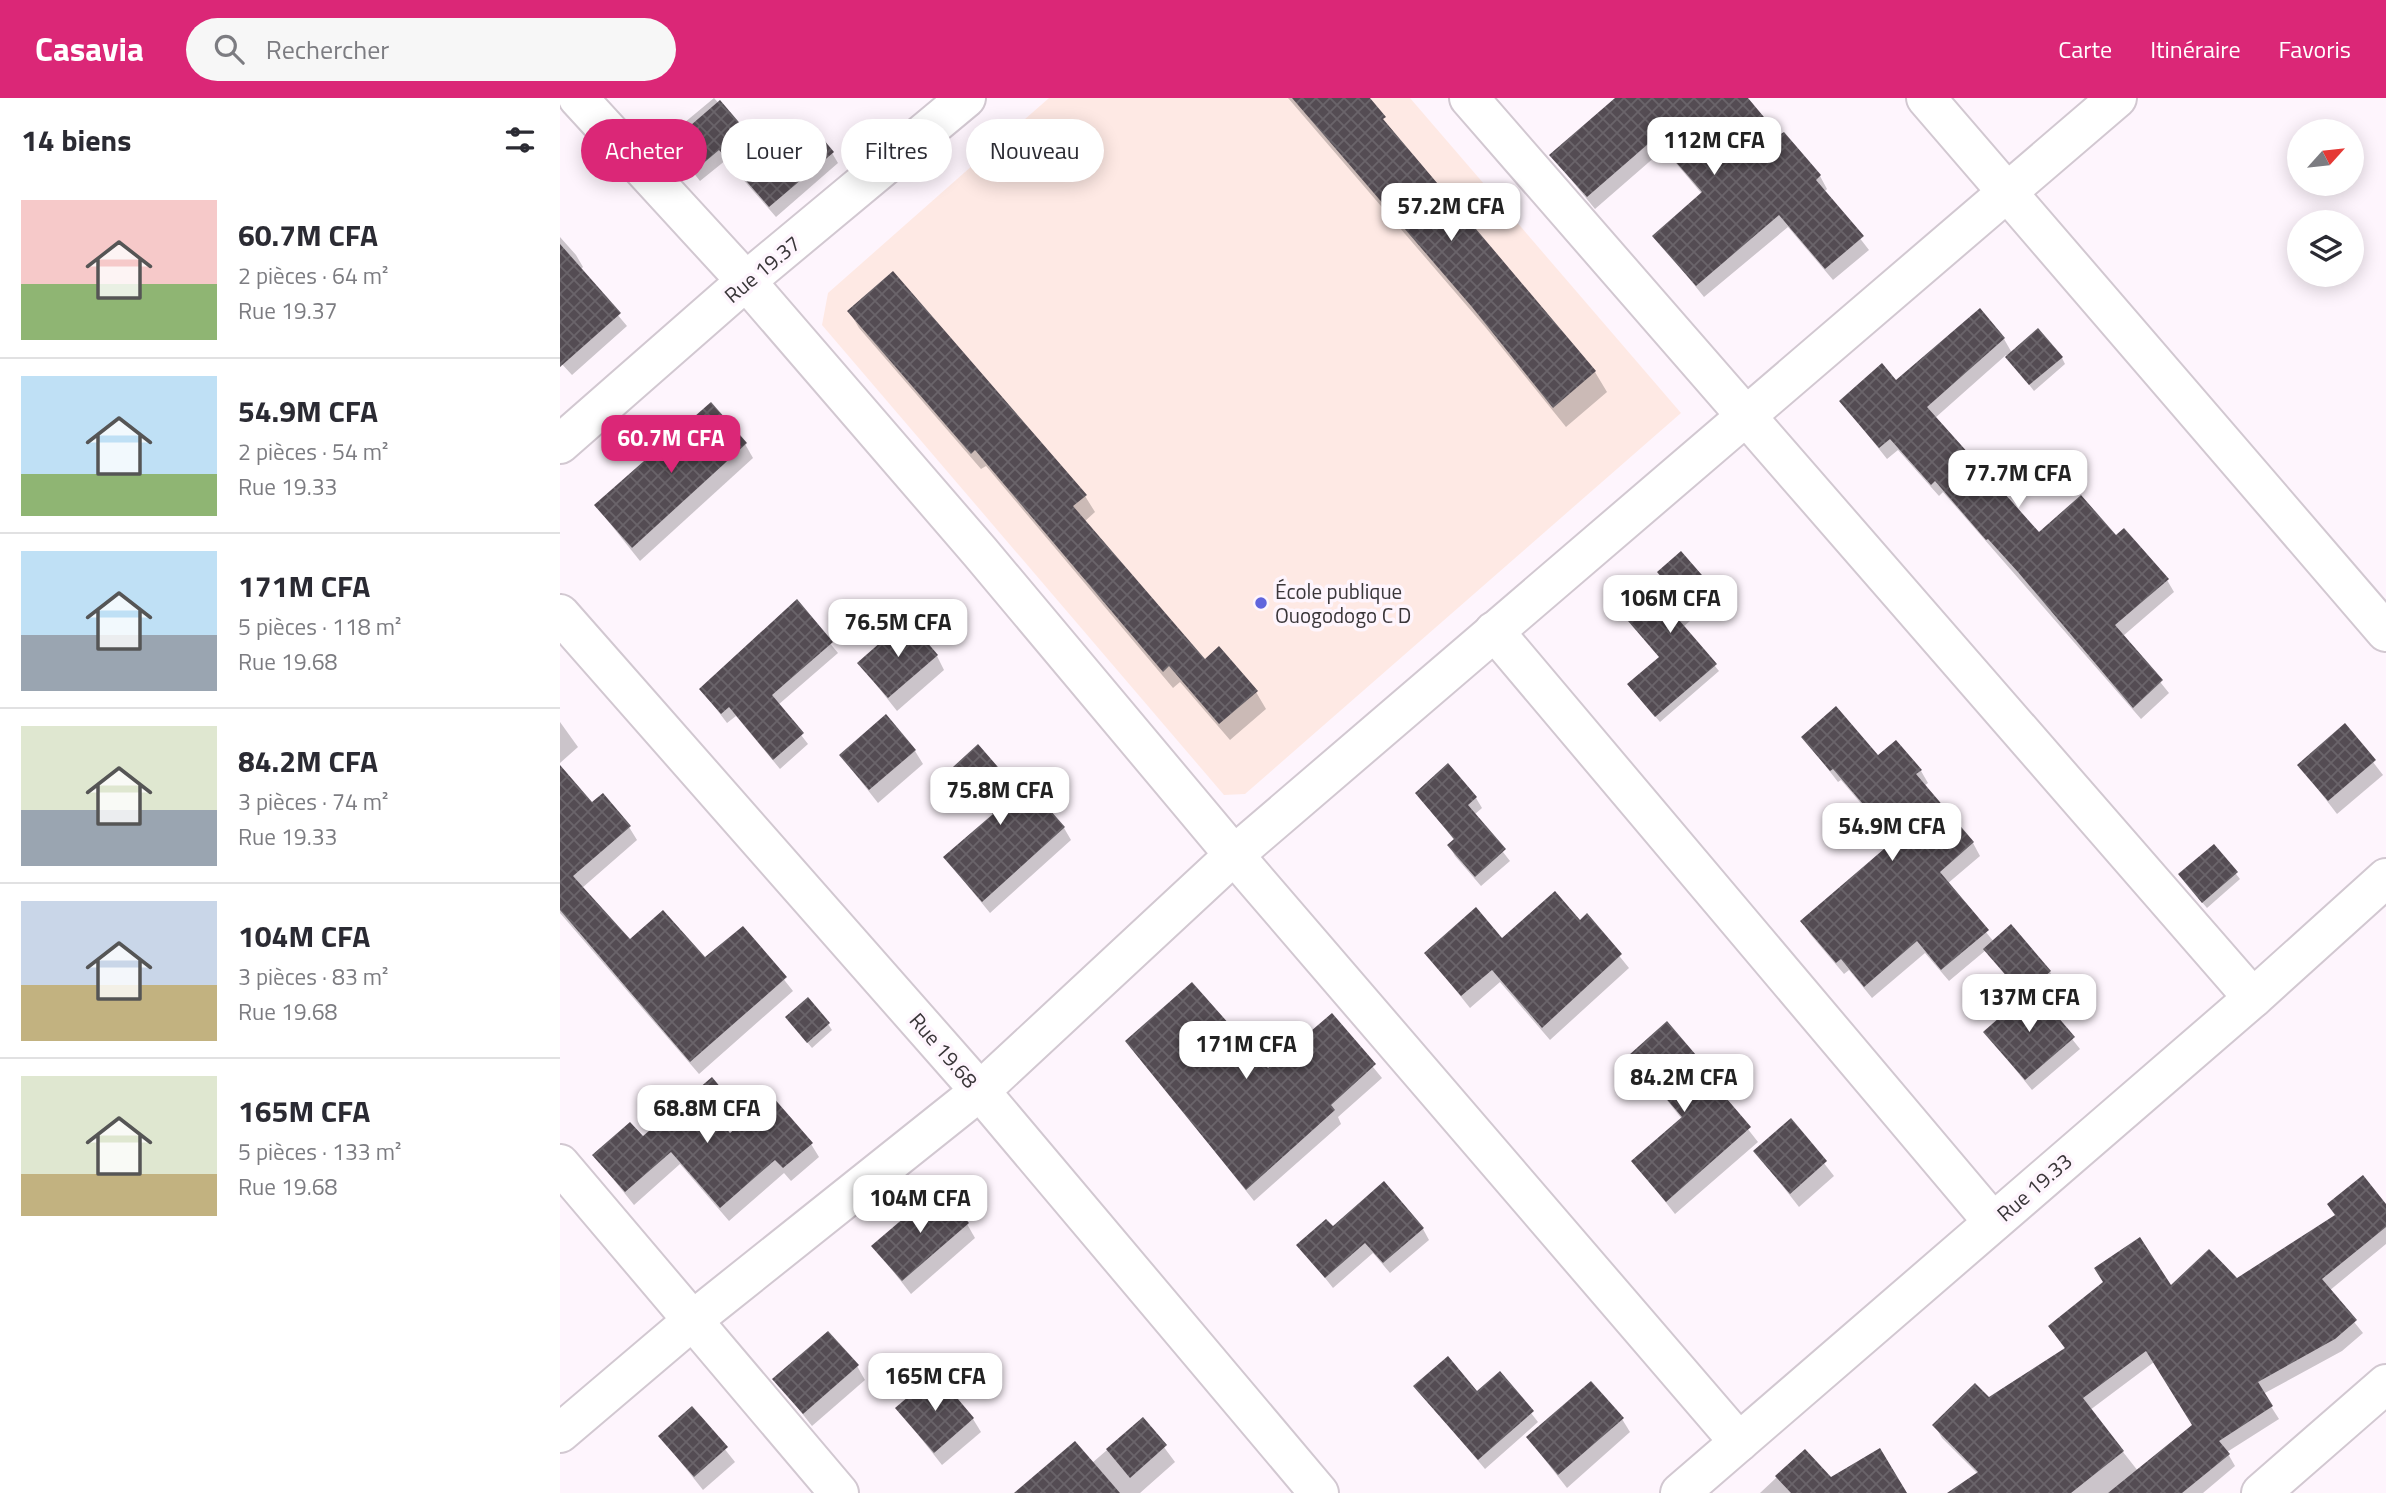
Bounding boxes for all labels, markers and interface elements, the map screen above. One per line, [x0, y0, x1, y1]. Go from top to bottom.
search box [186, 18, 676, 81]
text: Casavia [35, 24, 144, 74]
icon: search [210, 30, 248, 68]
text: Rechercher [266, 30, 389, 69]
text: Carte [2058, 31, 2112, 67]
text: Itinéraire [2150, 31, 2241, 67]
text: Favoris [2279, 31, 2351, 67]
text: 14 biens [21, 117, 131, 163]
pin: 112M CFA [1642, 118, 1786, 177]
chip: Acheter [581, 119, 707, 182]
chip: Louer [721, 119, 827, 182]
chip: Filtres [841, 119, 952, 182]
chip: Nouveau [966, 119, 1104, 182]
north arrow [2287, 119, 2364, 196]
map controls [2287, 119, 2364, 287]
icon: filters [501, 121, 539, 159]
text: 112M CFA [1663, 122, 1765, 157]
pin: 57.2M CFA [1371, 184, 1531, 243]
text: 57.2M CFA [1397, 188, 1505, 223]
button: layers [2287, 210, 2364, 287]
text: 60.7M CFA [238, 212, 378, 258]
icon: home [77, 228, 161, 312]
street label: Rue 19.37 [717, 228, 807, 310]
text: 2 pièces · 64 m² [238, 258, 389, 293]
text: Rue 19.37 [238, 293, 337, 328]
text: 54.9M CFA [238, 388, 378, 434]
icon: home [77, 404, 161, 488]
pin: 60.7M CFA [591, 416, 751, 475]
text: 60.7M CFA [617, 420, 725, 455]
text: 2 pièces · 54 m² [238, 434, 389, 469]
pin: 77.7M CFA [1938, 450, 2098, 510]
text: 77.7M CFA [1964, 455, 2072, 490]
text: Rue 19.33 [238, 469, 337, 504]
text: 171M CFA [238, 563, 370, 609]
place label: École publique Ouogodogo C D [1275, 575, 1411, 631]
pin: 106M CFA [1598, 575, 1742, 635]
icon: home [77, 579, 161, 663]
text: 106M CFA [1619, 580, 1721, 615]
marker: École publique Ouogodogo C D [1253, 595, 1269, 611]
pin: 76.5M CFA [818, 600, 978, 659]
text: 76.5M CFA [844, 604, 952, 639]
text: 5 pièces · 118 m² [238, 609, 401, 644]
text: Rue 19.68 [238, 644, 337, 679]
text: 84.2M CFA [238, 738, 378, 784]
icon: home [77, 754, 161, 838]
pin: 75.8M CFA [920, 768, 1080, 827]
text: 75.8M CFA [946, 772, 1054, 807]
text: 3 pièces · 74 m² [238, 784, 389, 819]
pin: 54.9M CFA [1812, 804, 1972, 863]
text: 54.9M CFA [1838, 808, 1946, 843]
text: Rue 19.33 [238, 819, 337, 854]
text: 104M CFA [238, 913, 370, 959]
icon: home [77, 929, 161, 1013]
text: 3 pièces · 83 m² [238, 959, 389, 994]
pin: 137M CFA [1957, 974, 2101, 1034]
text: 137M CFA [1978, 979, 2080, 1014]
text: Rue 19.68 [238, 994, 337, 1029]
street label: Rue 19.68 [902, 1005, 986, 1095]
pin: 171M CFA [1174, 1021, 1318, 1081]
text: 171M CFA [1195, 1026, 1297, 1061]
pin: 84.2M CFA [1604, 1054, 1764, 1114]
text: 84.2M CFA [1630, 1059, 1738, 1094]
pin: 68.8M CFA [627, 1086, 787, 1145]
text: 165M CFA [238, 1088, 370, 1134]
text: 68.8M CFA [653, 1090, 761, 1125]
icon: home [77, 1104, 161, 1188]
text: 5 pièces · 133 m² [238, 1134, 401, 1169]
street label: Rue 19.33 [1989, 1145, 2079, 1229]
text: Rue 19.68 [238, 1169, 337, 1204]
pin: 104M CFA [848, 1176, 992, 1235]
text: 104M CFA [869, 1180, 971, 1215]
pin: 165M CFA [863, 1354, 1007, 1413]
text: 165M CFA [884, 1358, 986, 1393]

